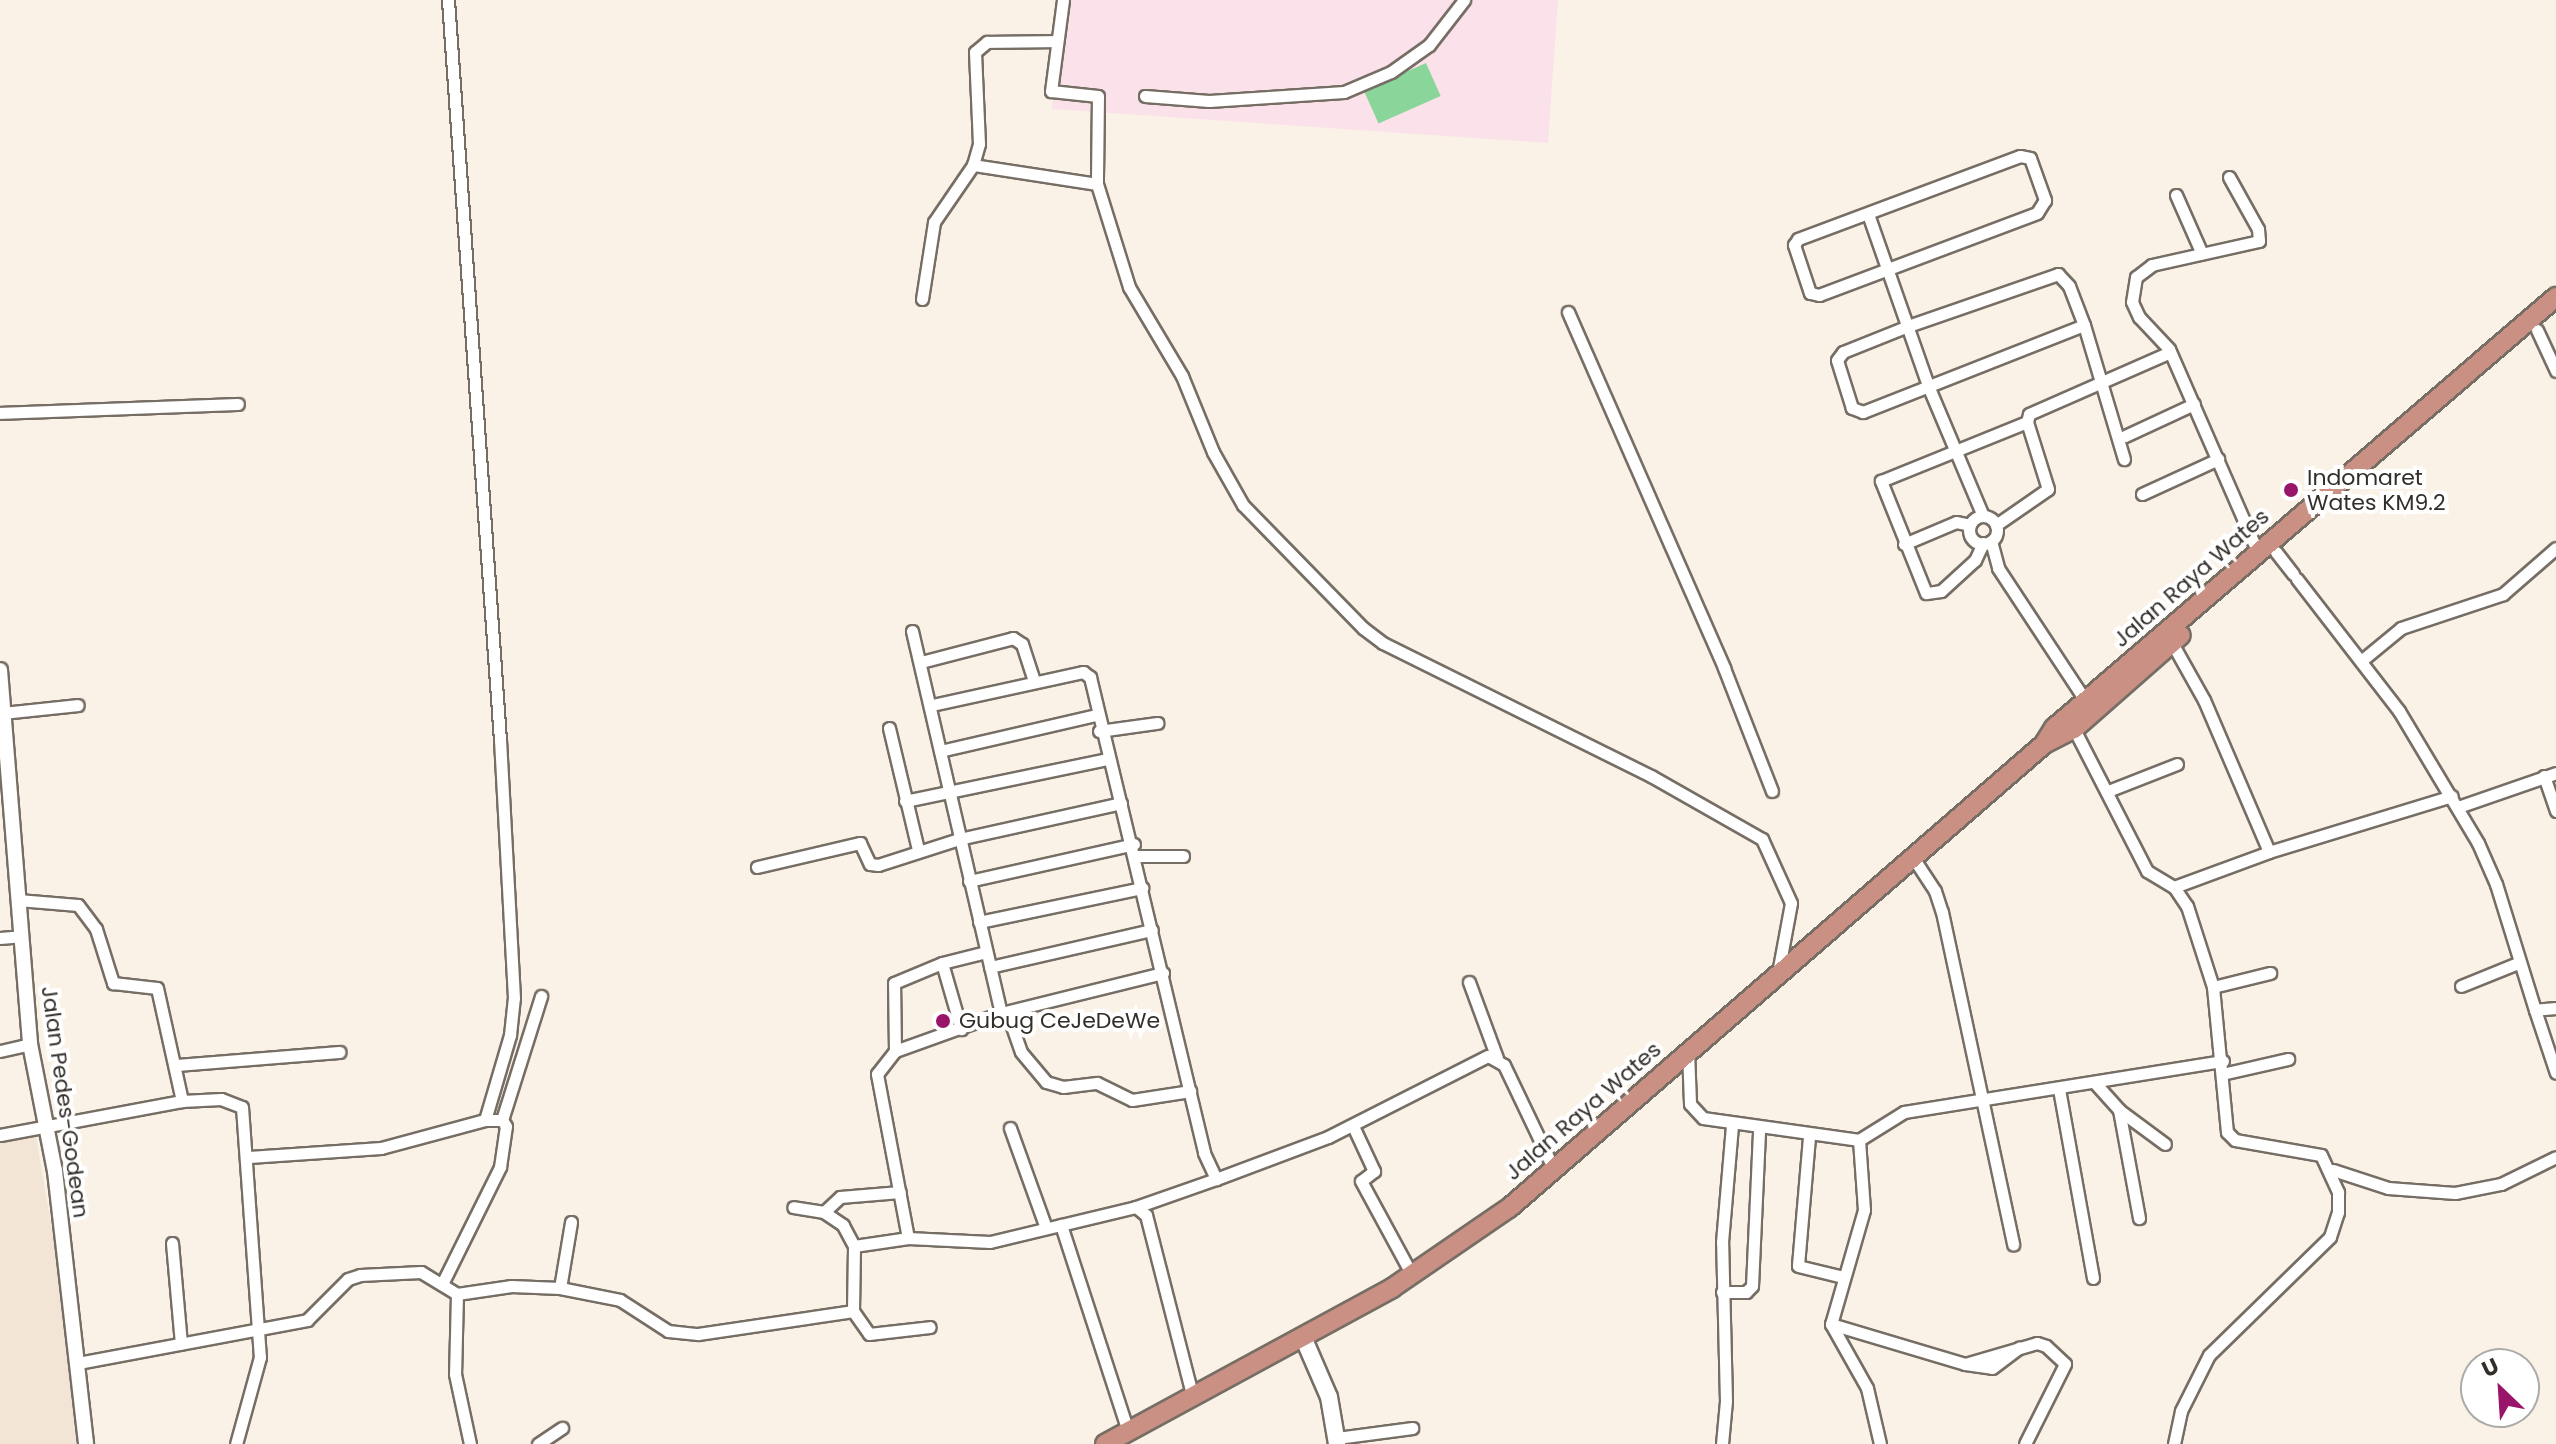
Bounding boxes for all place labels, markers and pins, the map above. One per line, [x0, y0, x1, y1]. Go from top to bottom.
place label: Indomaret Wates KM9.2 [2307, 464, 2446, 516]
marker: Indomaret Wates KM9.2 [2282, 481, 2300, 499]
place label: Gubug CeJeDeWe [959, 1008, 1160, 1034]
marker: Gubug CeJeDeWe [934, 1012, 952, 1030]

